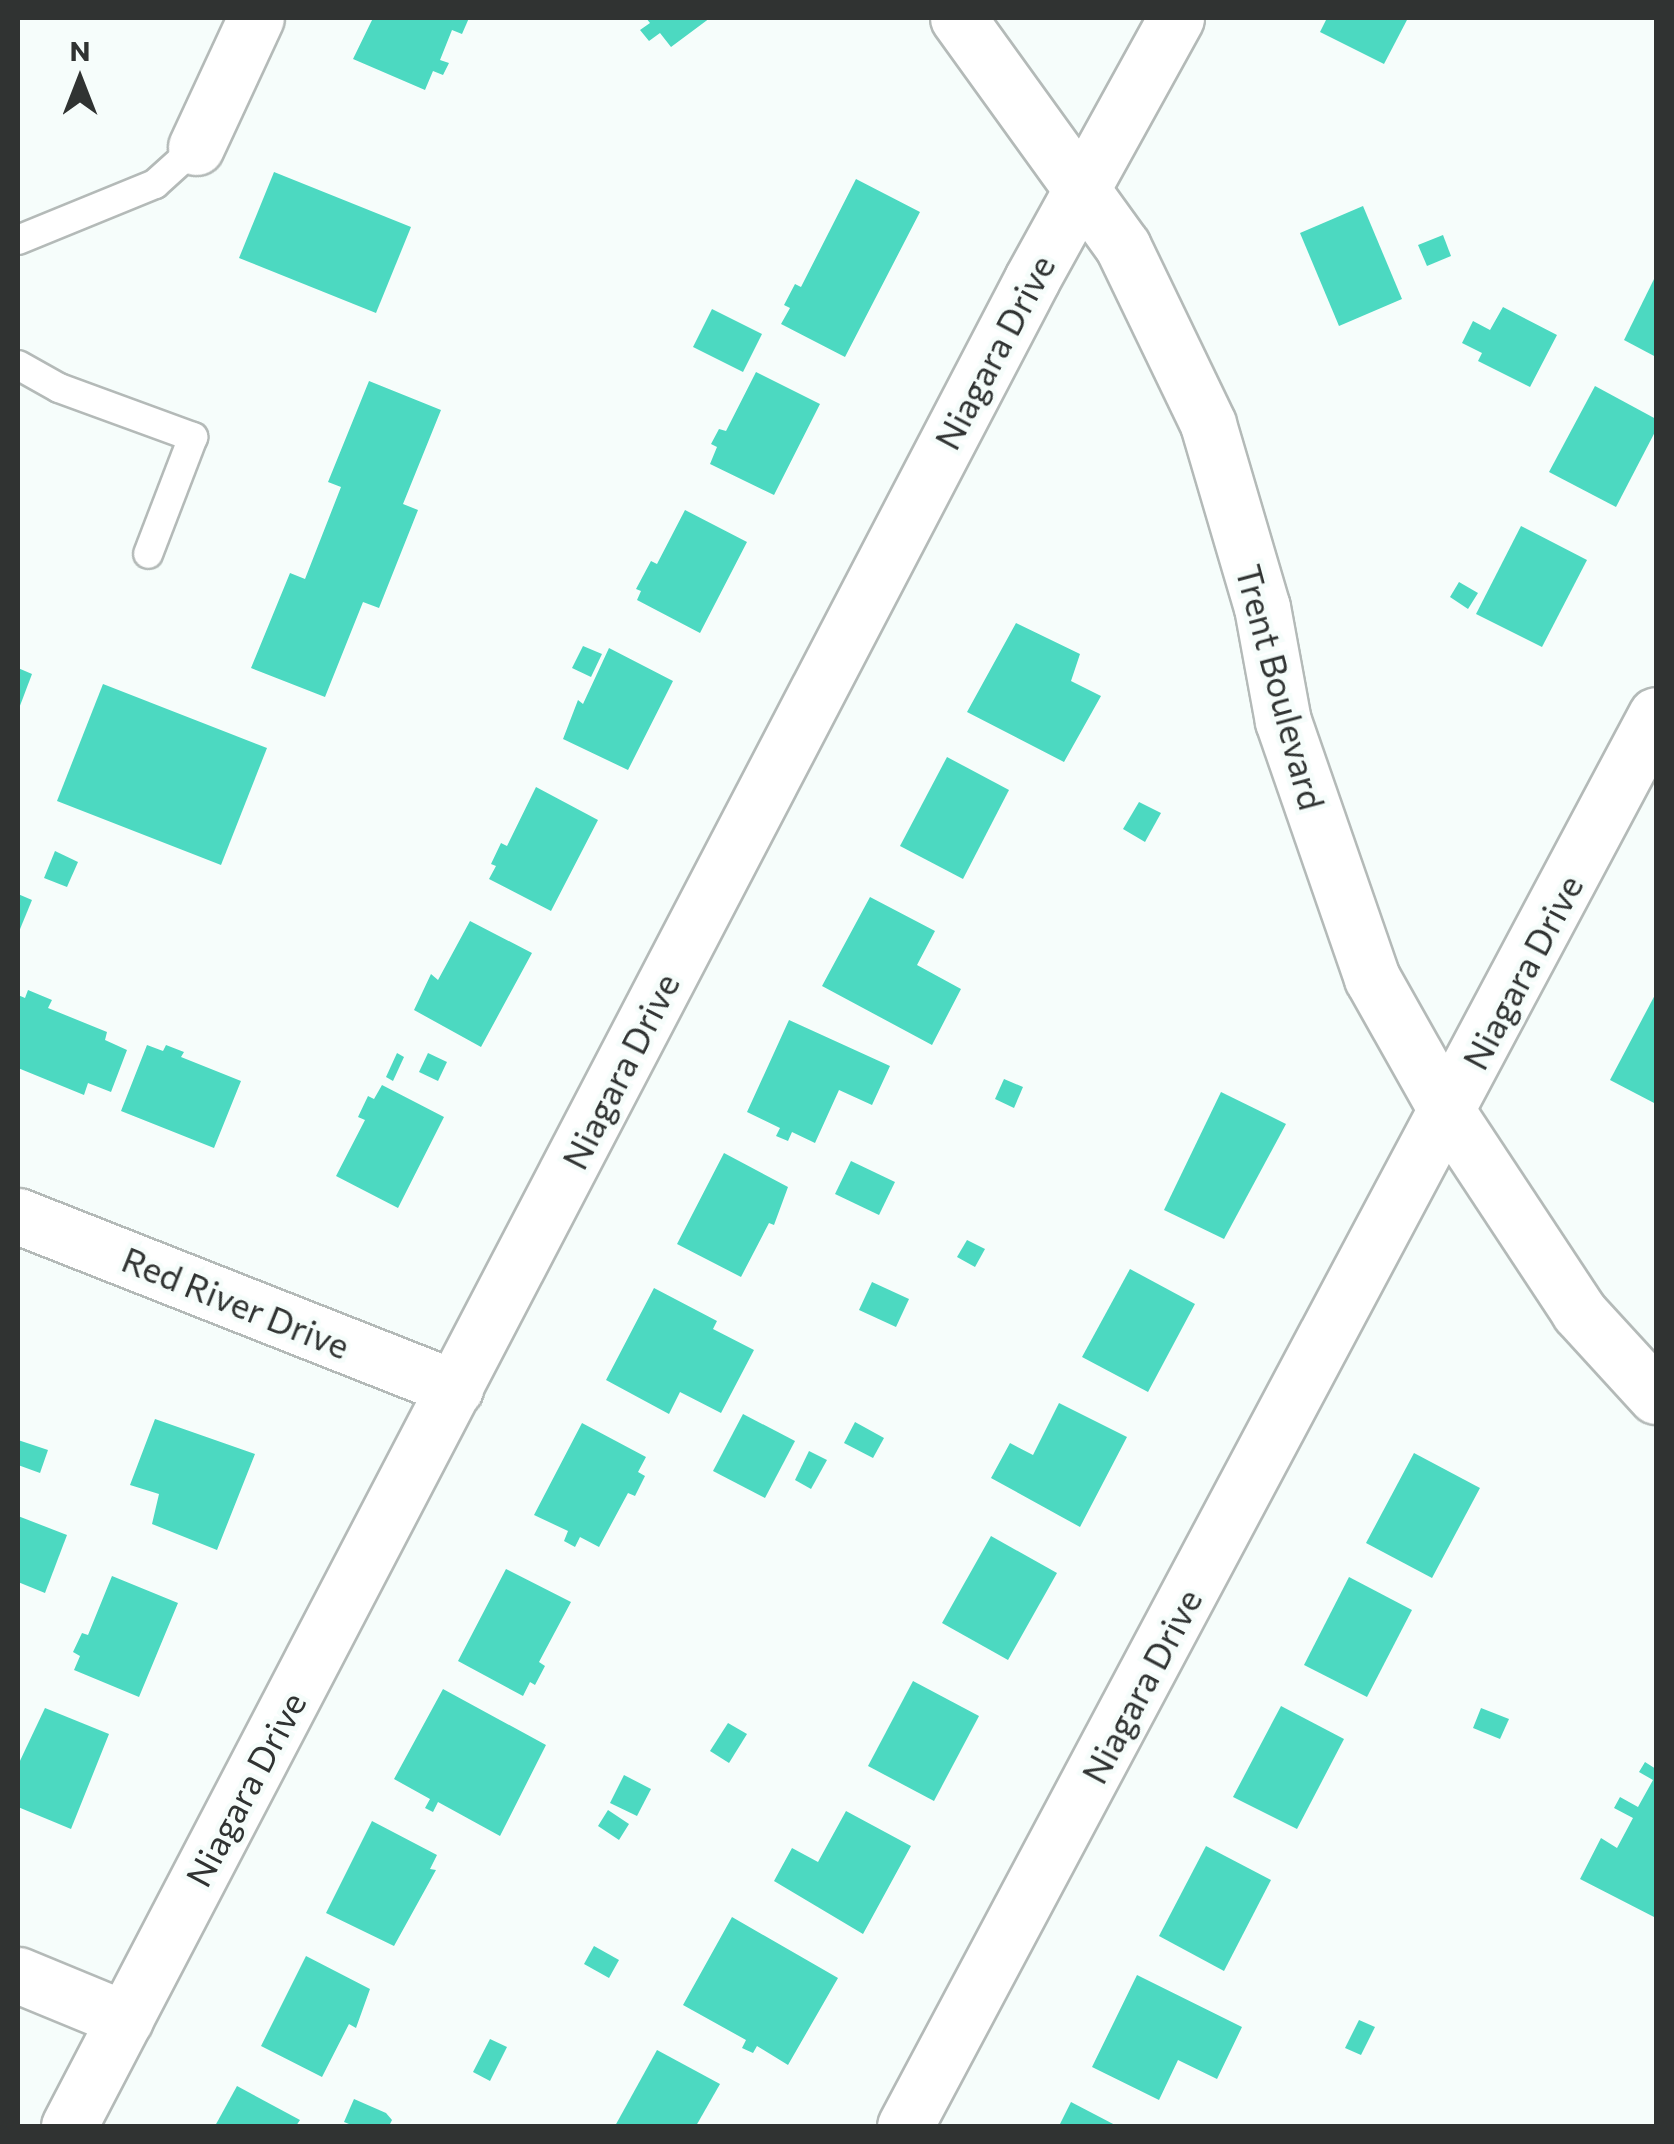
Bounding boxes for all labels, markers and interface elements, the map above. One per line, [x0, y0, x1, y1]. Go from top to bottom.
north arrow [30, 30, 130, 130]
text: N [70, 33, 91, 67]
street label: Niagara Drive [925, 248, 1063, 456]
street label: Trent Boulevard [1228, 560, 1334, 814]
street label: Niagara Drive [1453, 868, 1591, 1076]
street label: Niagara Drive [553, 966, 687, 1176]
street label: Red River Drive [116, 1237, 356, 1367]
street label: Niagara Drive [1072, 1582, 1210, 1790]
street label: Niagara Drive [176, 1685, 314, 1893]

